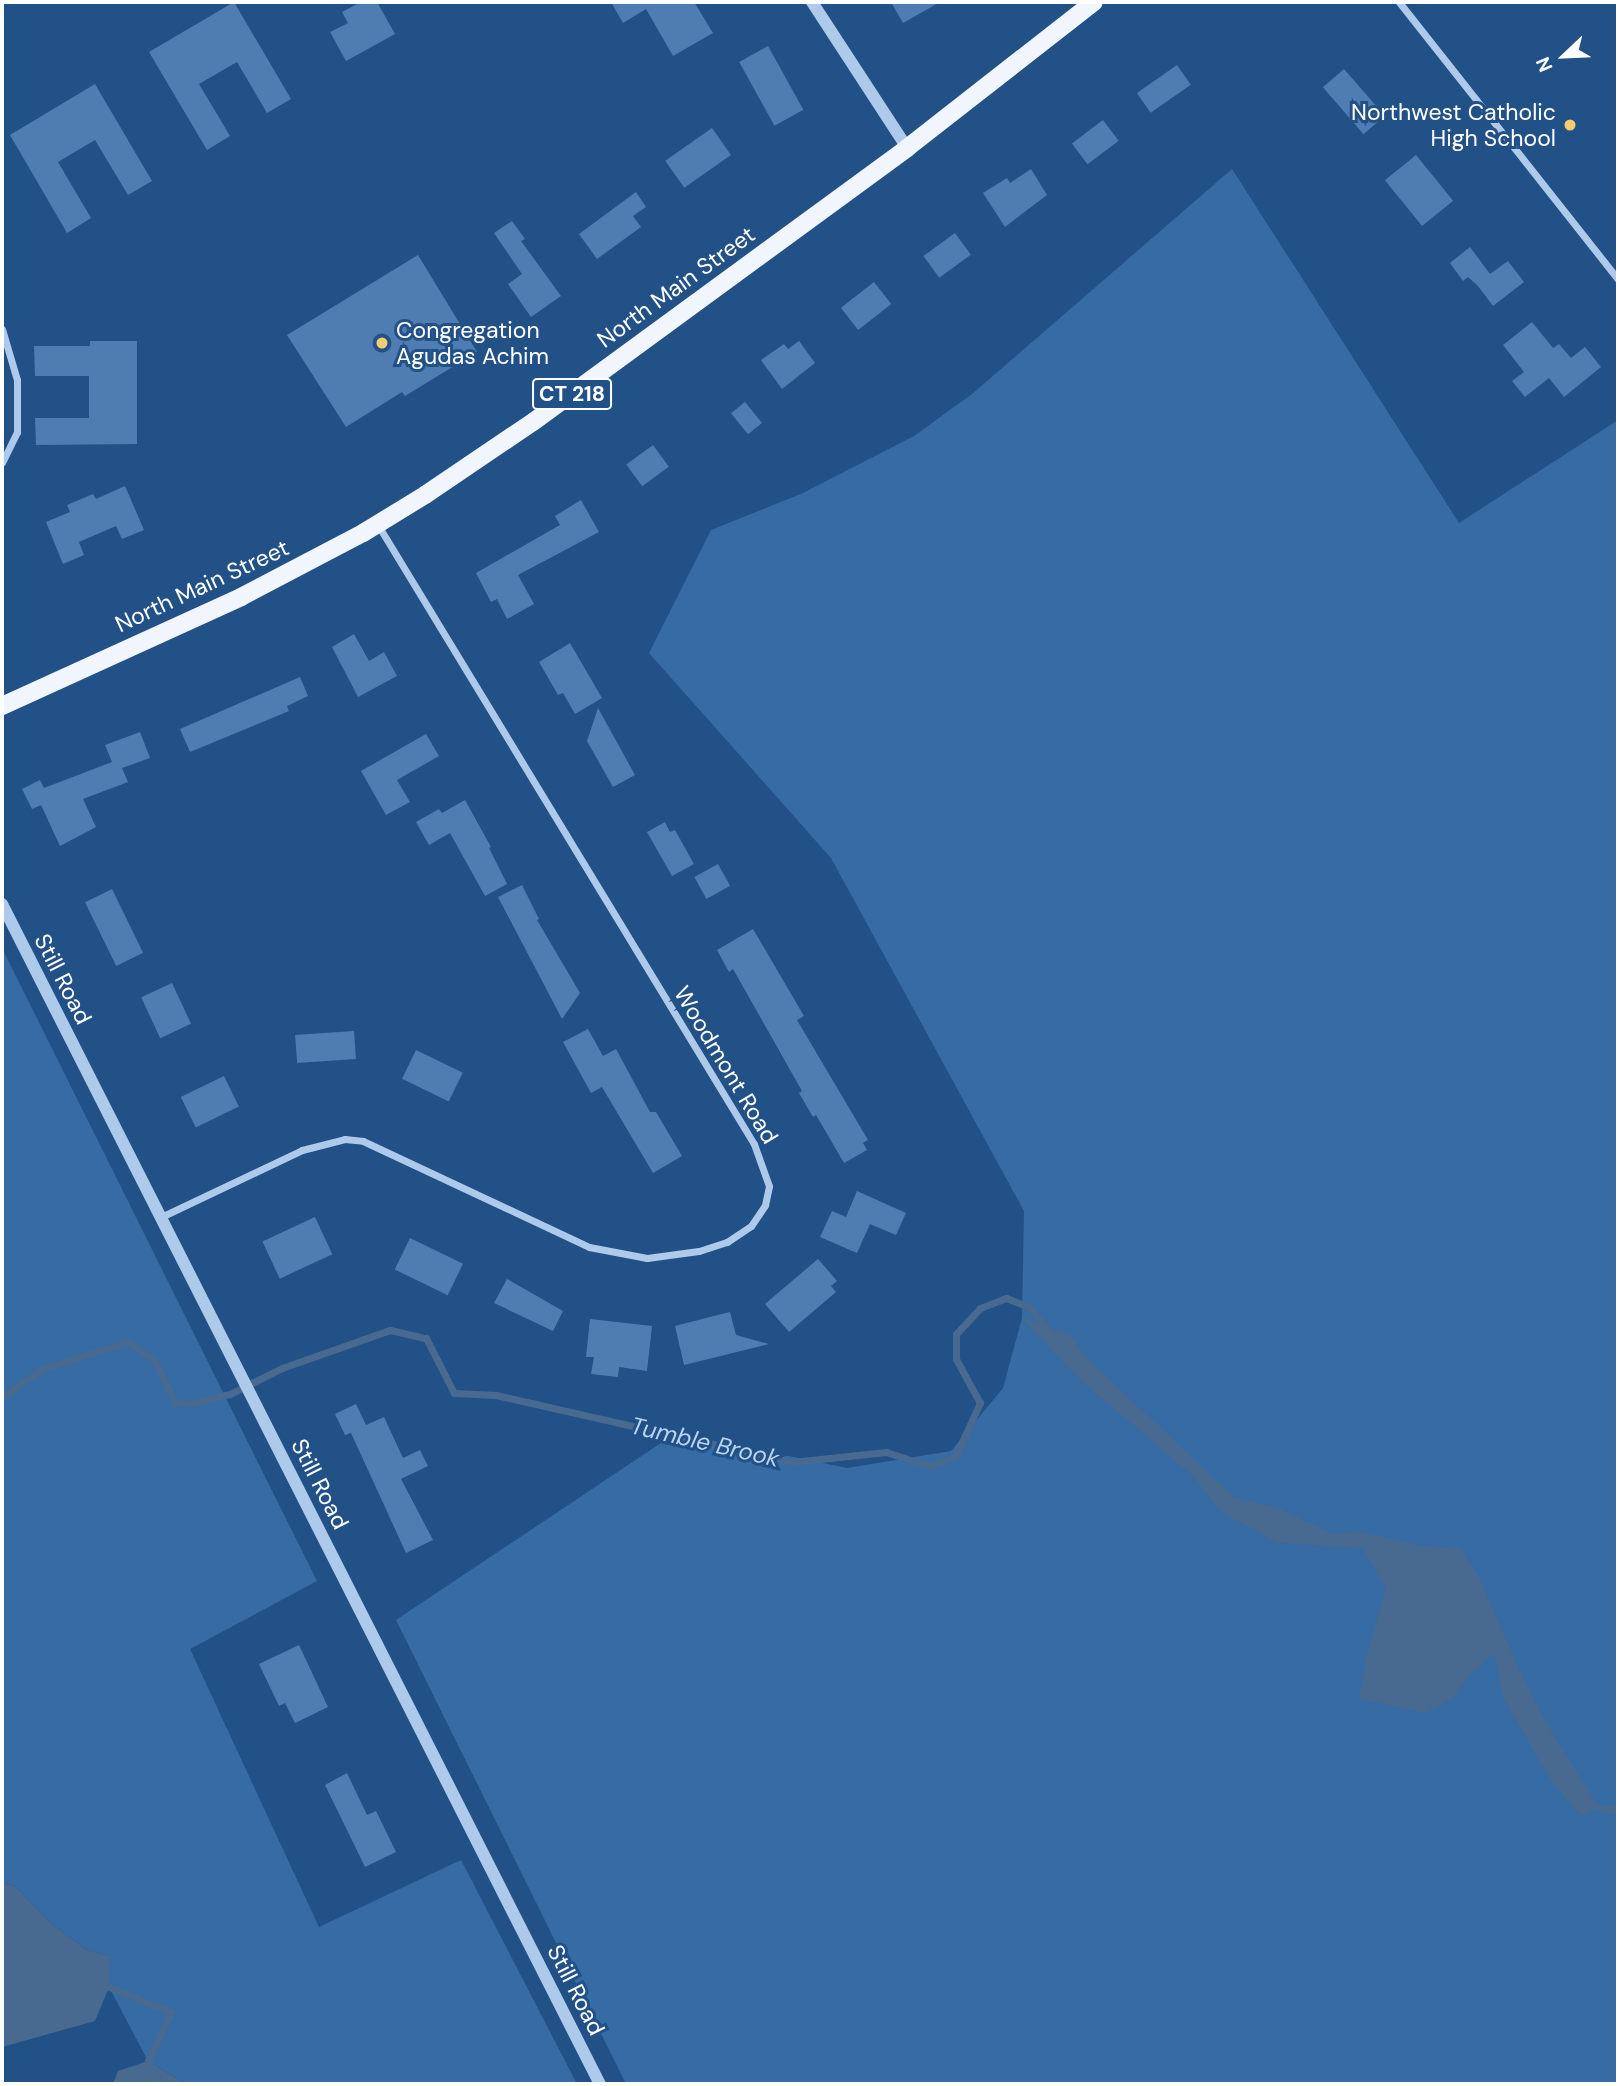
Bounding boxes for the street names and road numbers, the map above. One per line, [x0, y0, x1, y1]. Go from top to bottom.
street label: North Main Street [592, 221, 760, 353]
road number: CT 218 [532, 376, 612, 412]
street label: North Main Street [111, 534, 293, 638]
street label: Still Road [29, 929, 97, 1029]
street label: Woodmont Road [668, 981, 784, 1149]
street label: Still Road [286, 1434, 354, 1534]
street label: Still Road [542, 1940, 610, 2040]

